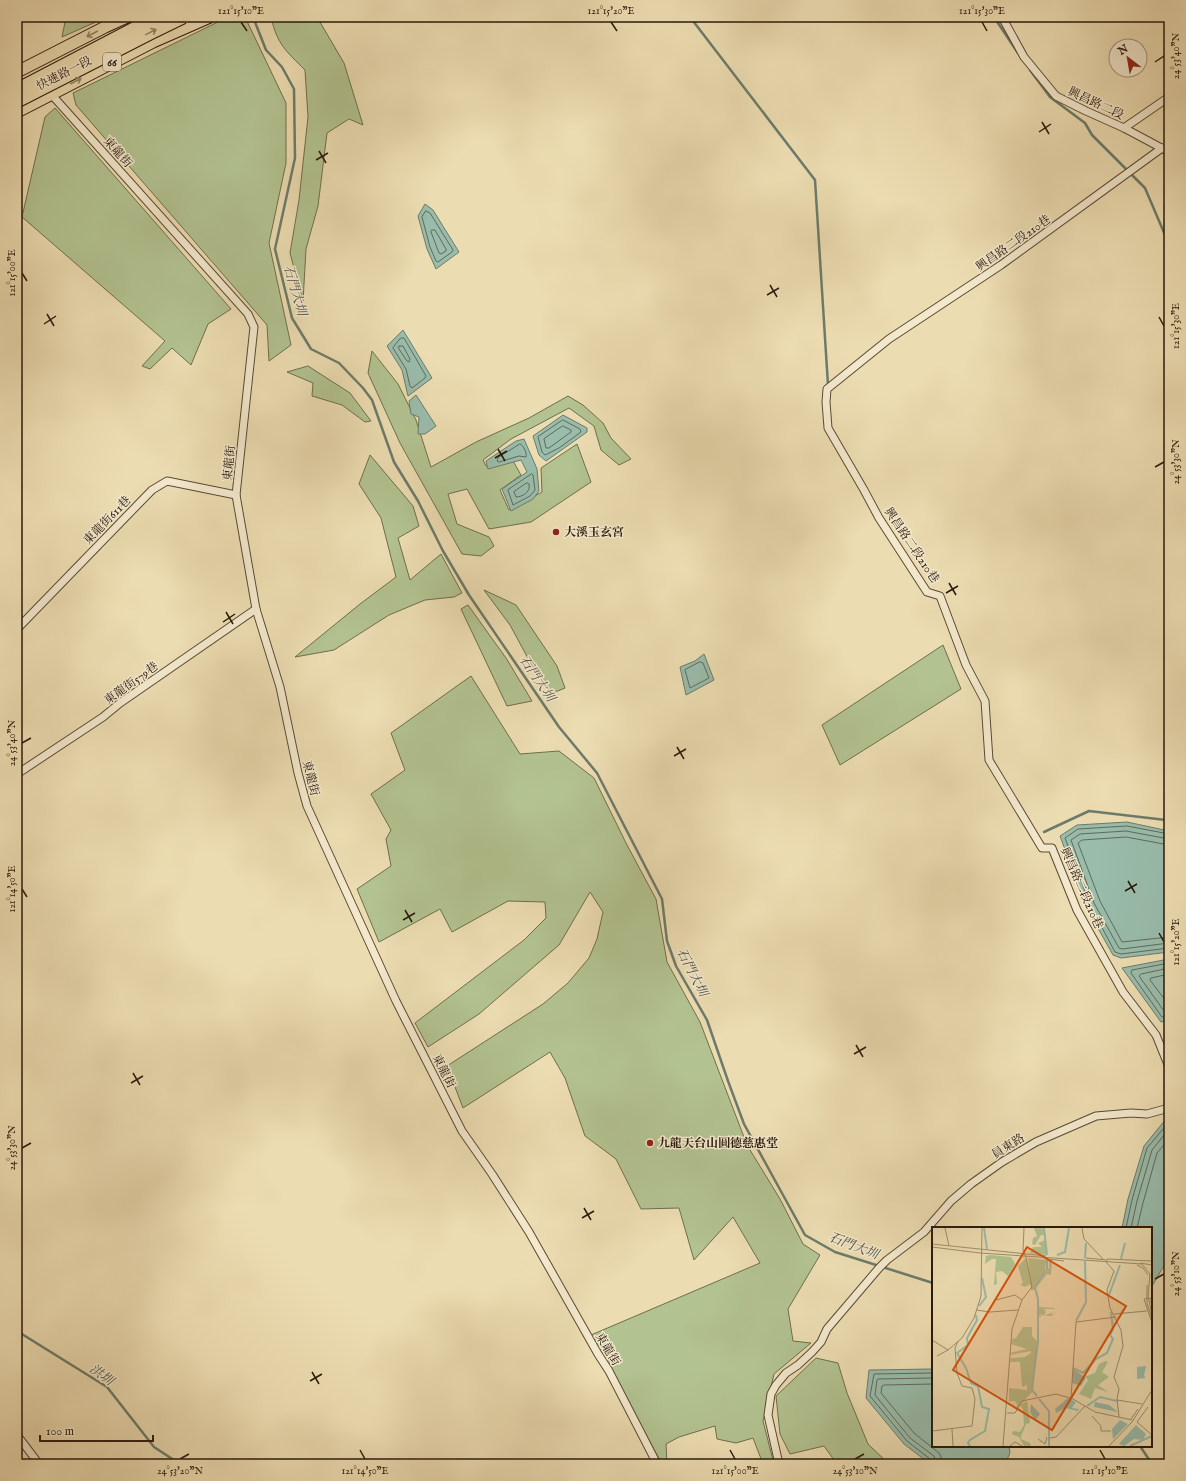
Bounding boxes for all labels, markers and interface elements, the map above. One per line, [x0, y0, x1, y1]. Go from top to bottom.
text: 121°15'10"E [218, 5, 264, 18]
text: 121°15'20"E [588, 5, 635, 18]
text: 121°15'30"E [959, 5, 1005, 18]
one-way arrow [145, 28, 157, 35]
one-way arrow [86, 30, 98, 38]
text: 24°53'40"N [1170, 33, 1183, 79]
north arrow [1108, 38, 1148, 78]
text: N [1115, 42, 1131, 59]
street label: 快速路一段 [34, 53, 94, 94]
road number: 66 [103, 53, 121, 71]
one-way arrow [70, 77, 82, 84]
street label: 興昌路二段 [1065, 84, 1126, 123]
street label: 東龍街 [100, 134, 136, 171]
street label: 興昌路二段210巷 [973, 212, 1054, 275]
text: 121°15'00"E [6, 249, 19, 297]
water label: 石門大圳 [279, 263, 310, 320]
text: 121°15'30"E [1170, 303, 1183, 349]
text: 24°53'30"N [1170, 439, 1183, 485]
street label: 東龍街 [220, 443, 239, 482]
street label: 東龍街611巷 [80, 493, 134, 548]
street label: 興昌路二段210巷 [881, 505, 942, 586]
place label: 大溪玉玄宮 [564, 525, 624, 540]
marker: 大溪玉玄宮 [551, 527, 561, 537]
water label: 石門大圳 [515, 653, 559, 707]
street label: 東龍街579巷 [101, 659, 161, 708]
text: 24°53'40"N [6, 720, 19, 766]
street label: 東龍街 [299, 759, 322, 798]
street label: 興昌路二段210巷 [1057, 845, 1106, 931]
text: 121°14'50"E [6, 865, 19, 913]
text: 121°15'20"E [1170, 918, 1183, 965]
water label: 石門大圳 [672, 946, 712, 1001]
street label: 東龍街 [429, 1052, 459, 1092]
text: 24°53'30"N [6, 1125, 19, 1171]
street label: 員東路 [989, 1131, 1028, 1162]
place label: 九龍天台山圓德慈惠堂 [658, 1136, 778, 1151]
marker: 九龍天台山圓德慈惠堂 [645, 1138, 655, 1148]
inset map [932, 1227, 1152, 1447]
water label: 石門大圳 [826, 1229, 883, 1264]
text: 24°53'10"N [1170, 1251, 1183, 1297]
street label: 東龍街 [592, 1330, 624, 1369]
water label: 洪圳 [86, 1361, 118, 1391]
scale bar [40, 1417, 153, 1443]
text: 100 m [46, 1424, 74, 1439]
text: 24°53'20"N [157, 1465, 203, 1478]
text: 121°14'50"E [341, 1465, 389, 1478]
text: 121°15'00"E [711, 1465, 759, 1478]
text: 24°53'10"N [832, 1465, 878, 1478]
text: 121°15'10"E [1082, 1465, 1128, 1478]

